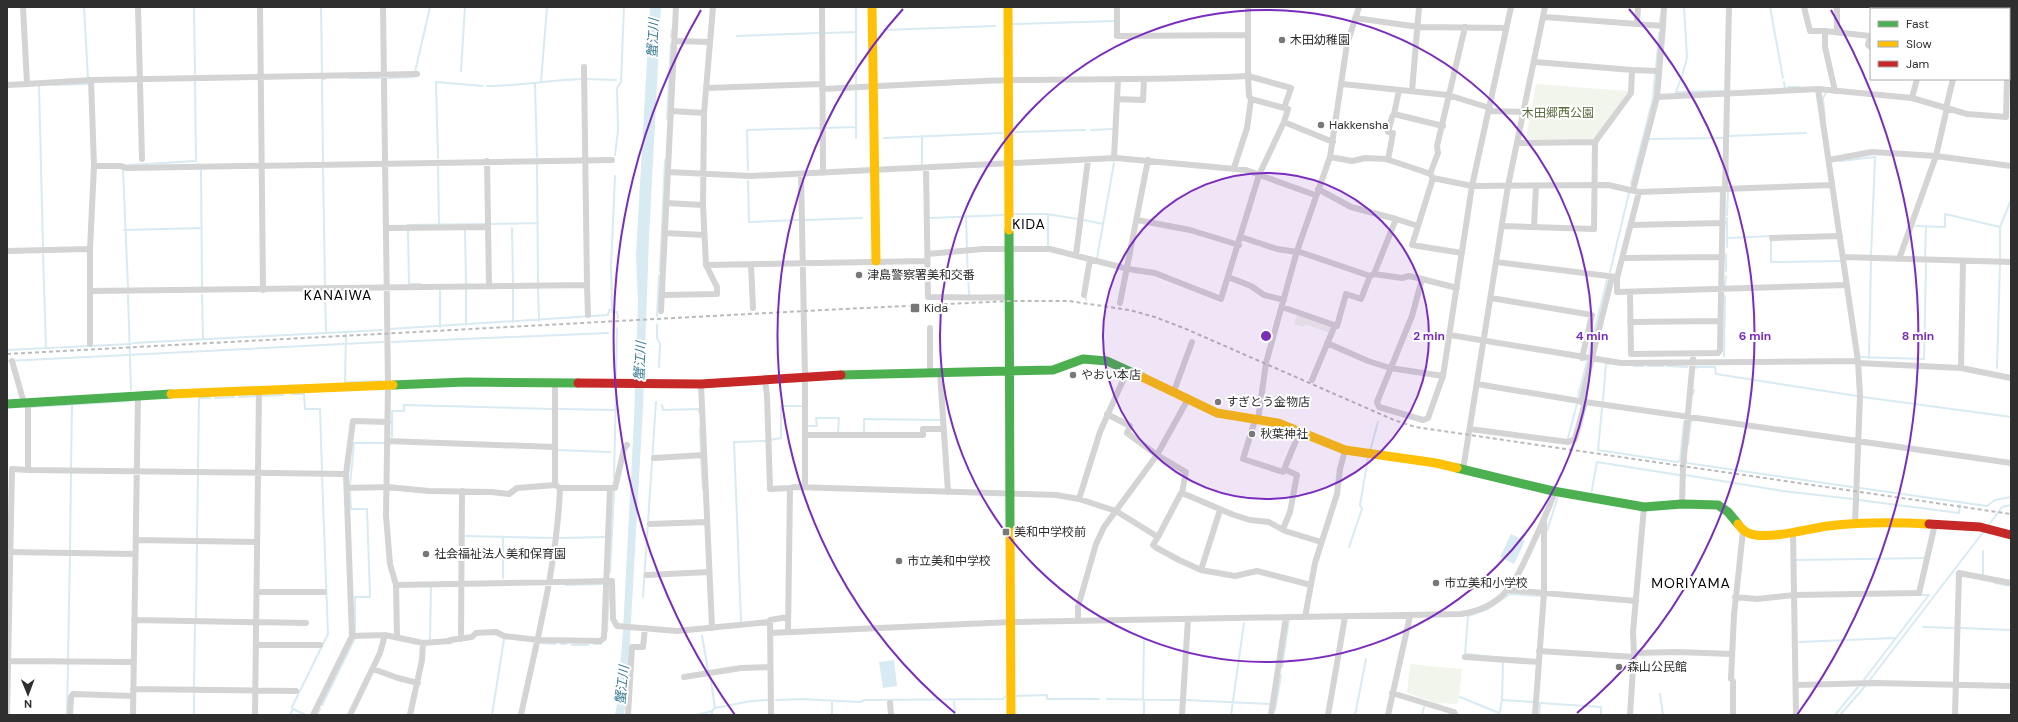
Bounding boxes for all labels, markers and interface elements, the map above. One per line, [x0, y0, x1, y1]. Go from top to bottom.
legend [1870, 8, 2010, 80]
water label: 蟹江川 [643, 16, 663, 58]
text: Fast [1906, 16, 1929, 32]
place label: 木田幼稚園 [1290, 32, 1350, 48]
marker: 木田幼稚園 [1277, 35, 1287, 45]
text: Slow [1906, 36, 1932, 52]
text: Jam [1906, 56, 1929, 72]
park label: 木田郷西公園 [1522, 105, 1594, 121]
place label: Hakkensha [1329, 117, 1389, 133]
marker: Hakkensha [1316, 120, 1326, 130]
district label: KIDA [1012, 215, 1046, 233]
place label: 津島警察署美和交番 [867, 267, 975, 283]
marker: 津島警察署美和交番 [854, 270, 864, 280]
district label: KANAIWA [304, 286, 372, 304]
place label: Kida [924, 300, 948, 316]
marker: Kida [909, 302, 921, 314]
text: 2 min [1413, 328, 1445, 344]
text: 4 min [1576, 328, 1608, 344]
text: 6 min [1739, 328, 1771, 344]
text: 8 min [1902, 328, 1934, 344]
centre of rings [1259, 329, 1273, 343]
water label: 蟹江川 [630, 339, 650, 381]
place label: やおい本店 [1081, 367, 1141, 383]
marker: やおい本店 [1068, 370, 1078, 380]
place label: すぎとう金物店 [1226, 394, 1310, 410]
marker: すぎとう金物店 [1213, 397, 1223, 407]
place label: 秋葉神社 [1260, 426, 1308, 442]
marker: 秋葉神社 [1247, 429, 1257, 439]
place label: 美和中学校前 [1014, 524, 1086, 540]
marker: 美和中学校前 [1001, 527, 1011, 537]
place label: 社会福祉法人美和保育園 [434, 546, 566, 562]
marker: 社会福祉法人美和保育園 [421, 549, 431, 559]
place label: 市立美和中学校 [907, 553, 991, 569]
marker: 市立美和中学校 [894, 556, 904, 566]
district label: MORIYAMA [1651, 574, 1731, 592]
place label: 市立美和小学校 [1444, 575, 1528, 591]
marker: 市立美和小学校 [1431, 578, 1441, 588]
place label: 森山公民館 [1627, 659, 1687, 675]
marker: 森山公民館 [1614, 662, 1624, 672]
water label: 蟹江川 [612, 663, 633, 705]
north arrow [8, 674, 48, 714]
text: N [24, 697, 32, 711]

